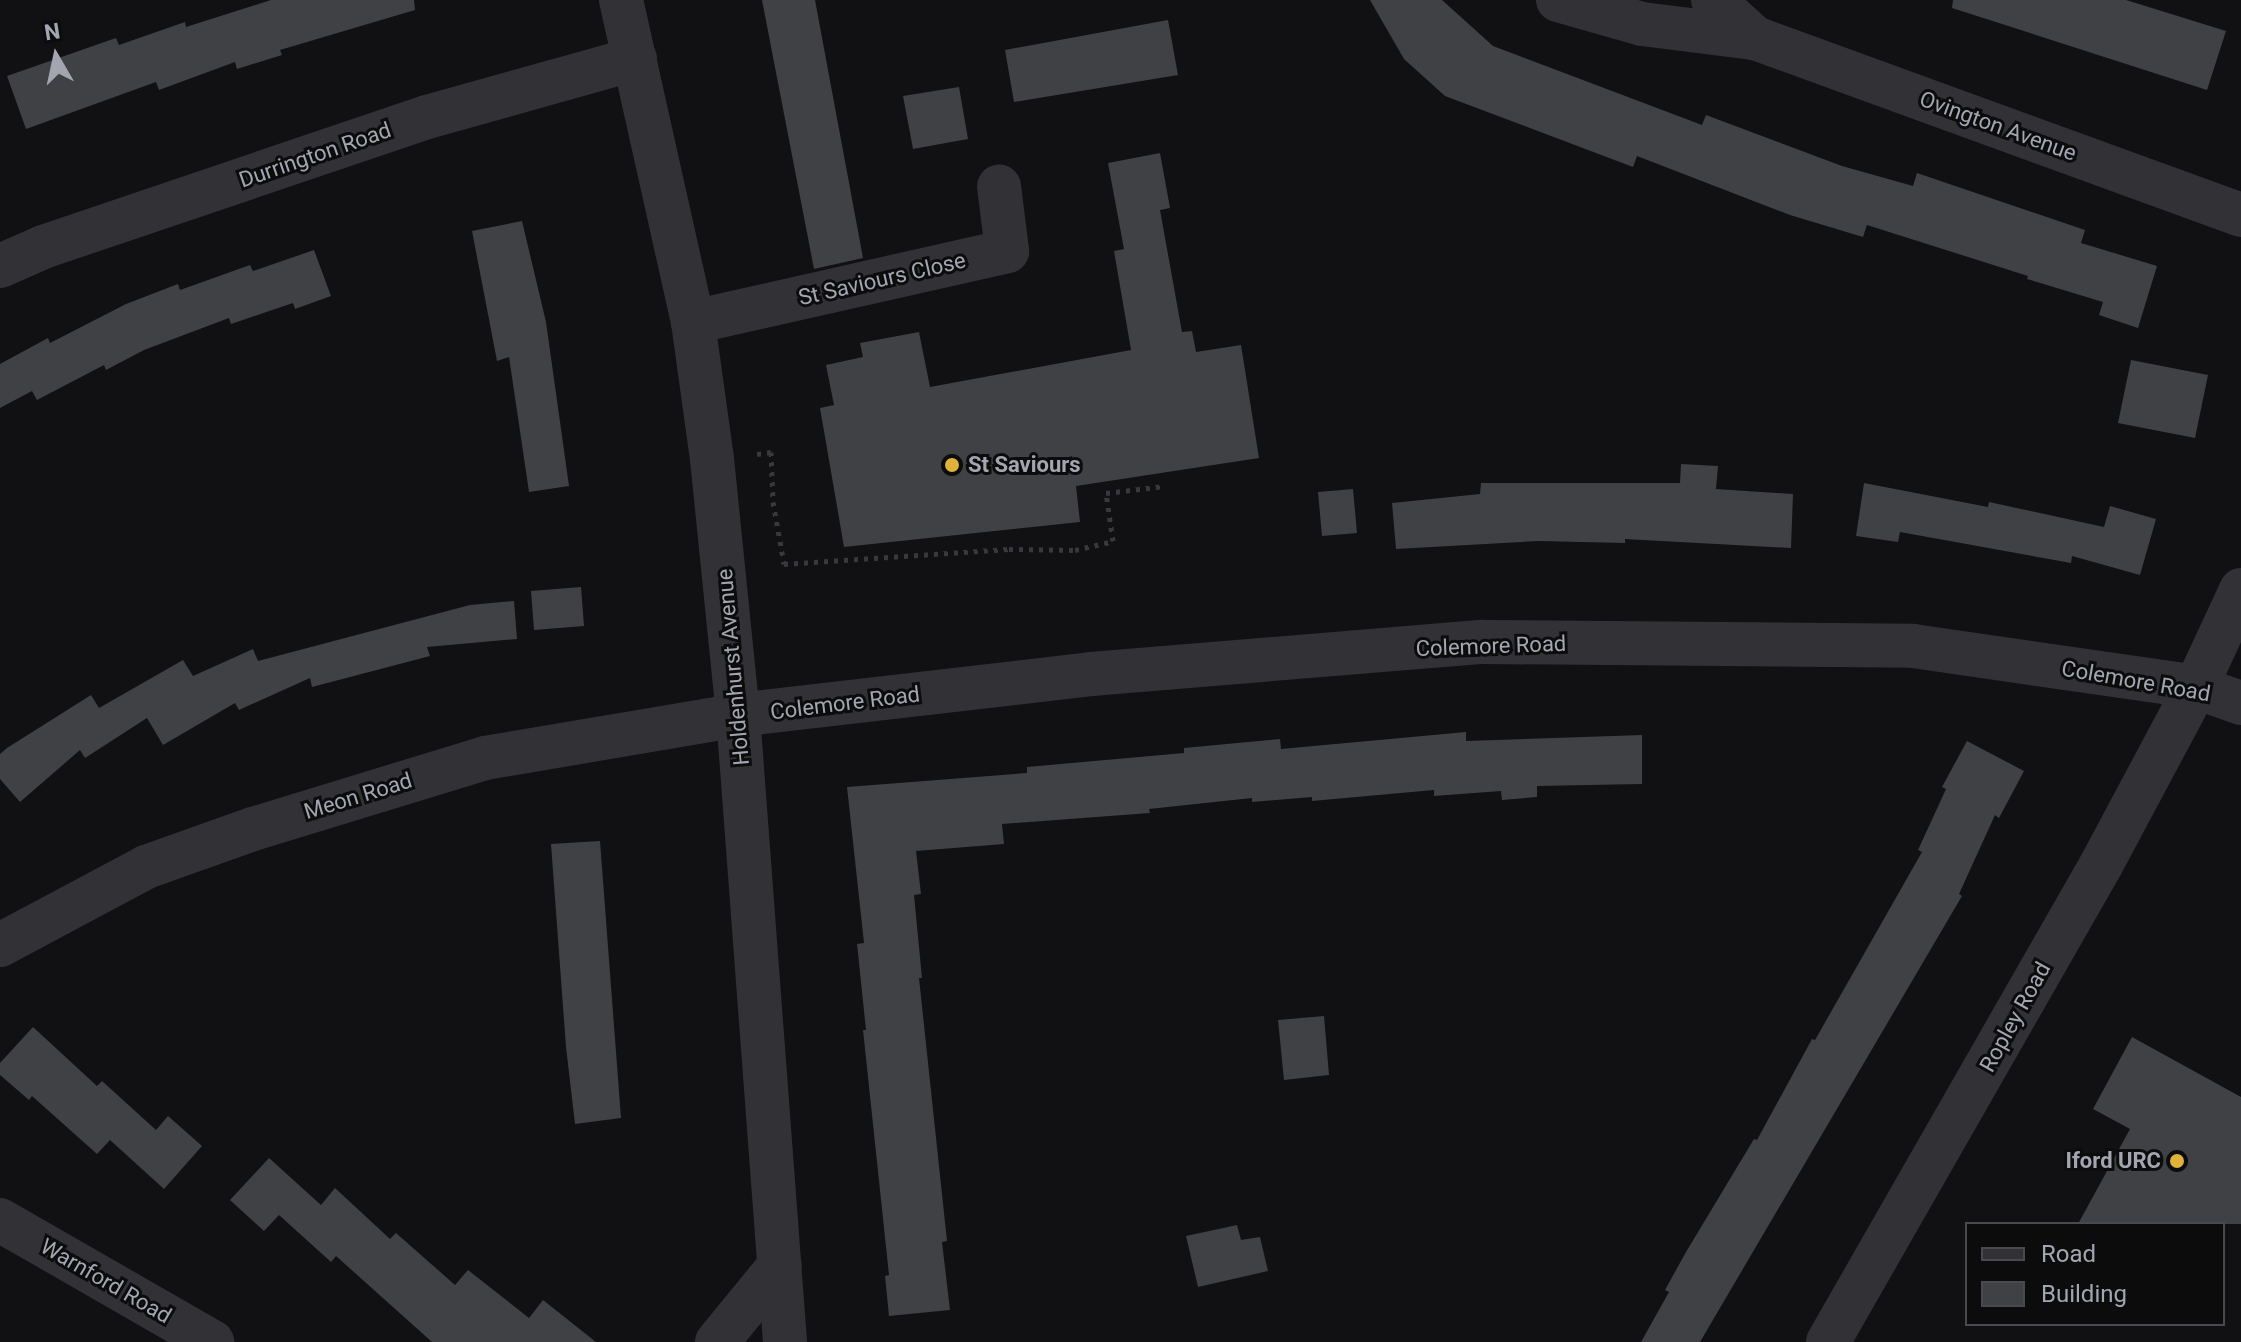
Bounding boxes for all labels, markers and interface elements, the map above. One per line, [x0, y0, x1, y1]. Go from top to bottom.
north arrow [16, 16, 96, 96]
text: N [43, 18, 62, 45]
street label: Ovington Avenue [1916, 85, 2080, 167]
street label: Durrington Road [236, 117, 394, 193]
street label: St Saviours Close [796, 247, 968, 311]
place label: St Saviours [968, 452, 1081, 478]
marker: St Saviours [943, 456, 961, 474]
street label: Holdenhurst Avenue [711, 567, 755, 767]
street label: Colemore Road [1415, 630, 1567, 662]
street label: Colemore Road [2060, 655, 2212, 707]
street label: Colemore Road [769, 681, 921, 725]
street label: Meon Road [301, 767, 415, 825]
street label: Ropley Road [1974, 957, 2056, 1077]
place label: Iford URC [2066, 1148, 2161, 1174]
marker: Iford URC [2168, 1152, 2186, 1170]
legend [1965, 1222, 2225, 1326]
street label: Warnford Road [36, 1233, 176, 1329]
text: Road [2041, 1240, 2096, 1268]
text: Building [2041, 1280, 2127, 1308]

